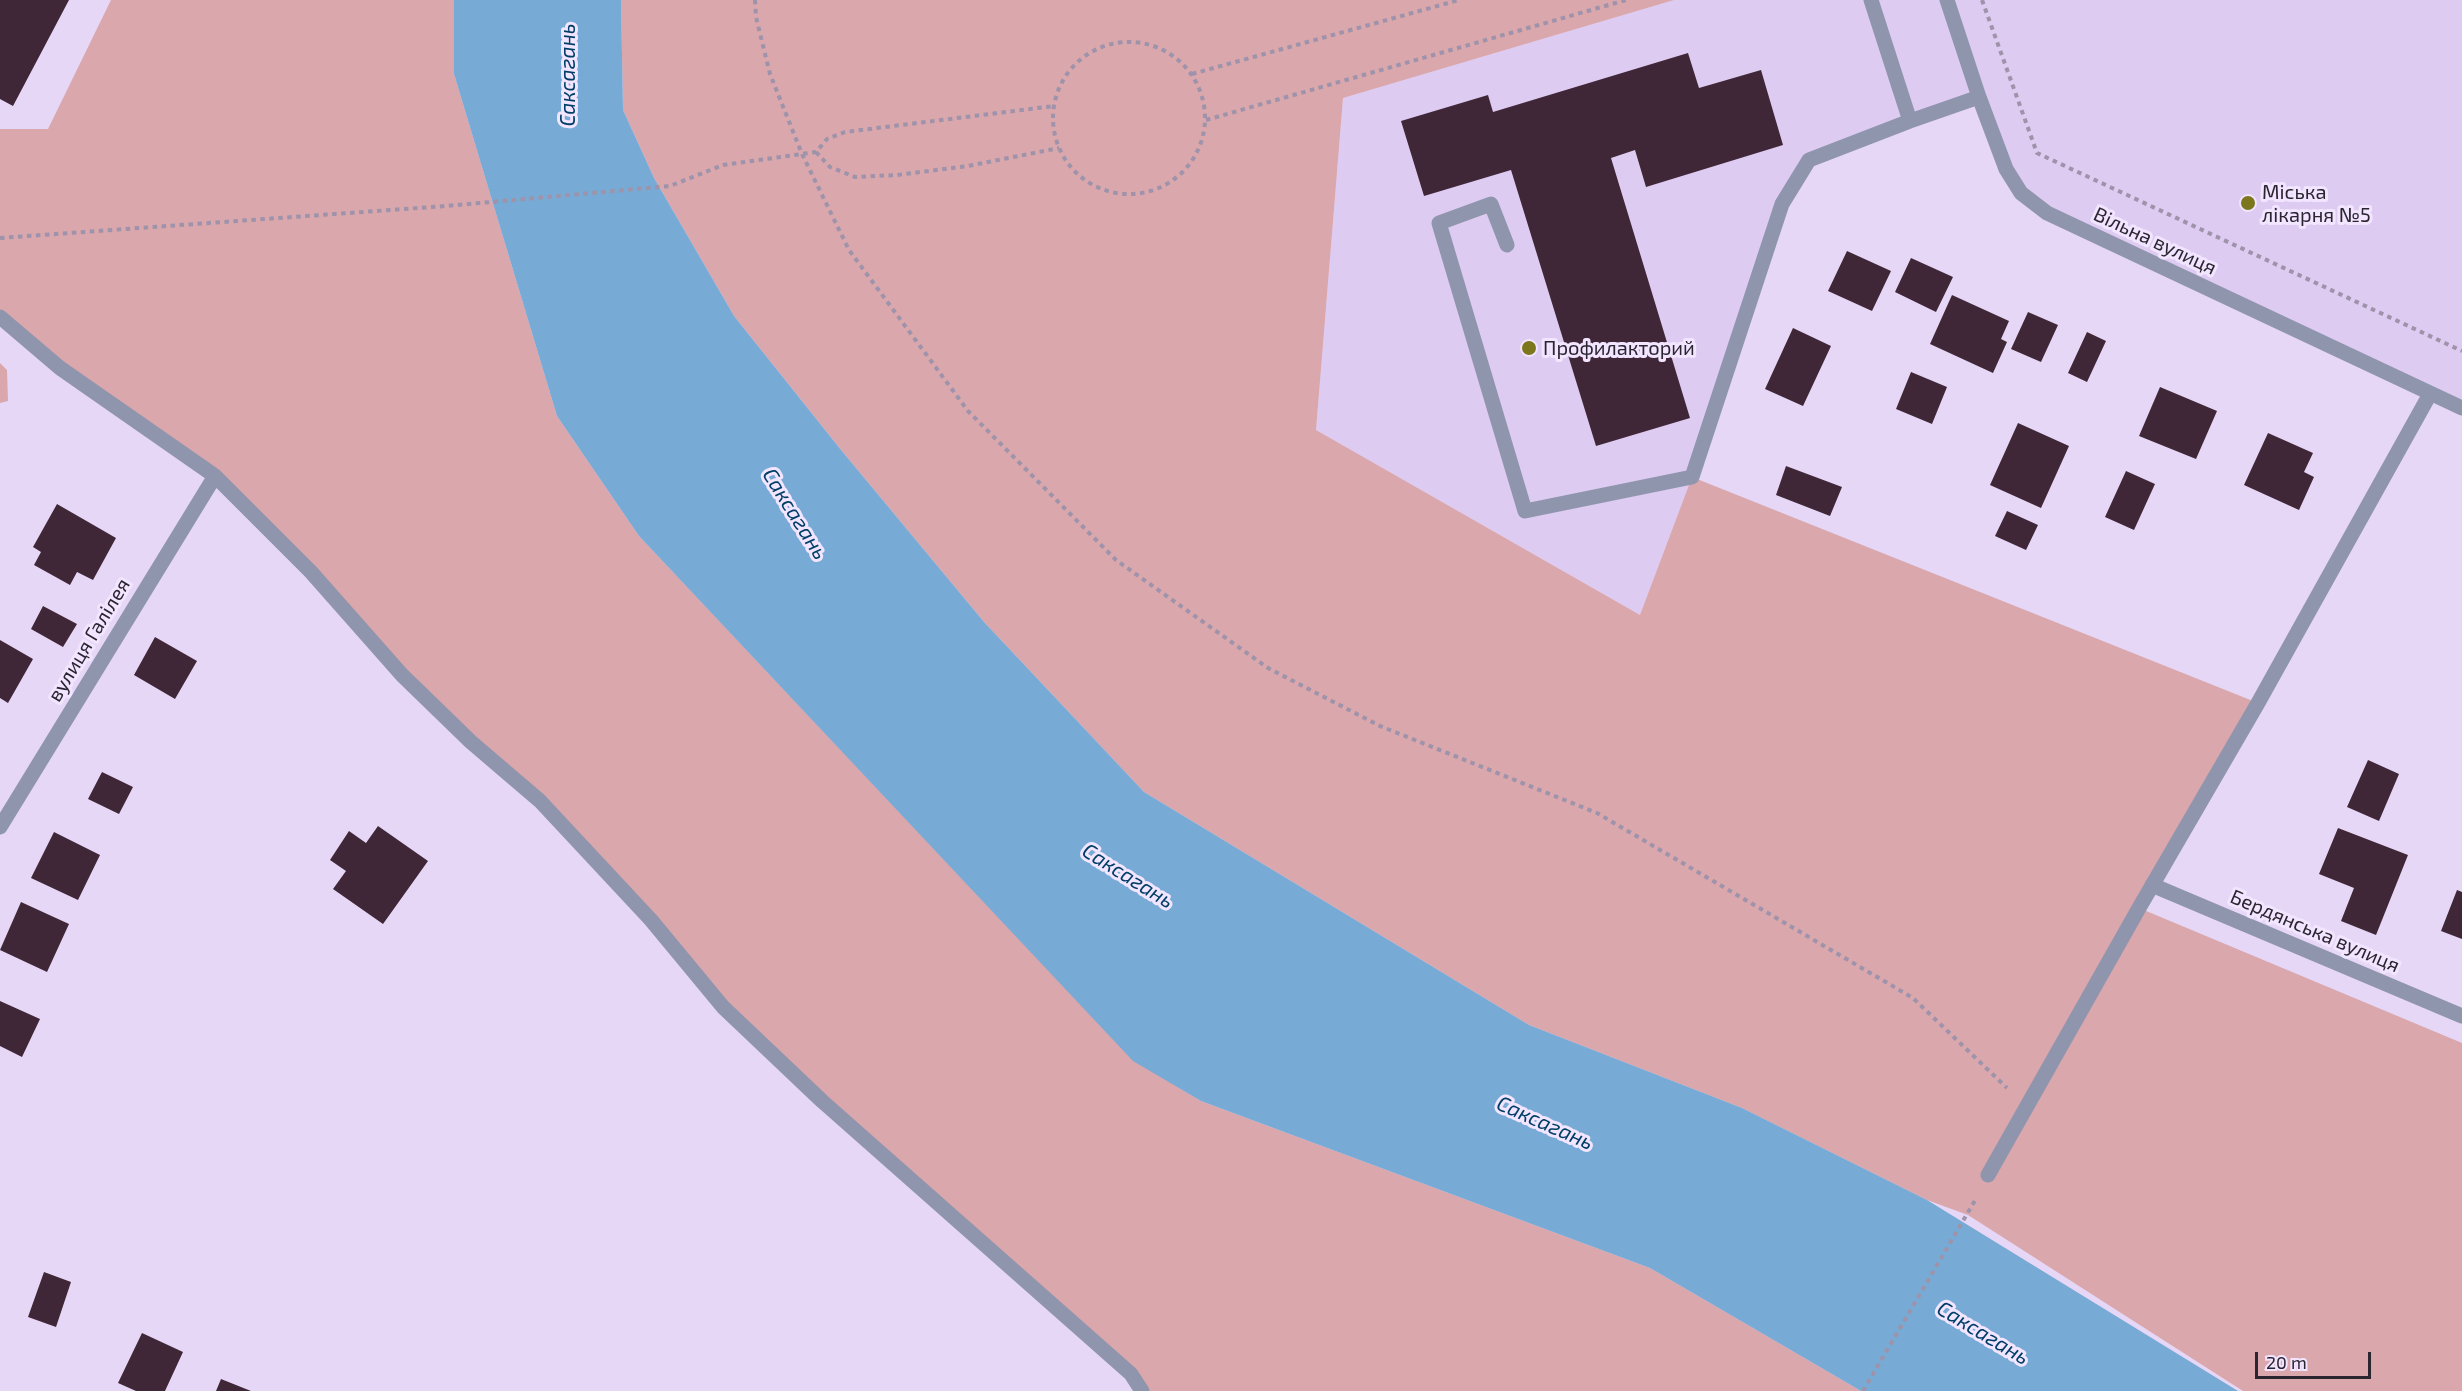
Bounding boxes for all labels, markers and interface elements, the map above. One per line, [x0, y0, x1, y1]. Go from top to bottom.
water label: Саксагань [555, 23, 581, 127]
place label: Міська лікарня №5 [2262, 180, 2371, 227]
marker: Міська лікарня №5 [2239, 194, 2257, 212]
street label: Вільна вулиця [2090, 202, 2220, 280]
place label: Профилакторий [1543, 336, 1695, 360]
marker: Профилакторий [1520, 339, 1538, 357]
water label: Саксагань [757, 464, 833, 564]
street label: вулиця Галілея [43, 574, 135, 706]
water label: Саксагань [1078, 838, 1178, 914]
street label: Бердянська вулиця [2227, 884, 2403, 978]
water label: Саксагань [1493, 1091, 1597, 1155]
water label: Саксагань [1932, 1296, 2034, 1370]
scale bar [2258, 1340, 2374, 1378]
text: 20 m [2266, 1351, 2307, 1373]

